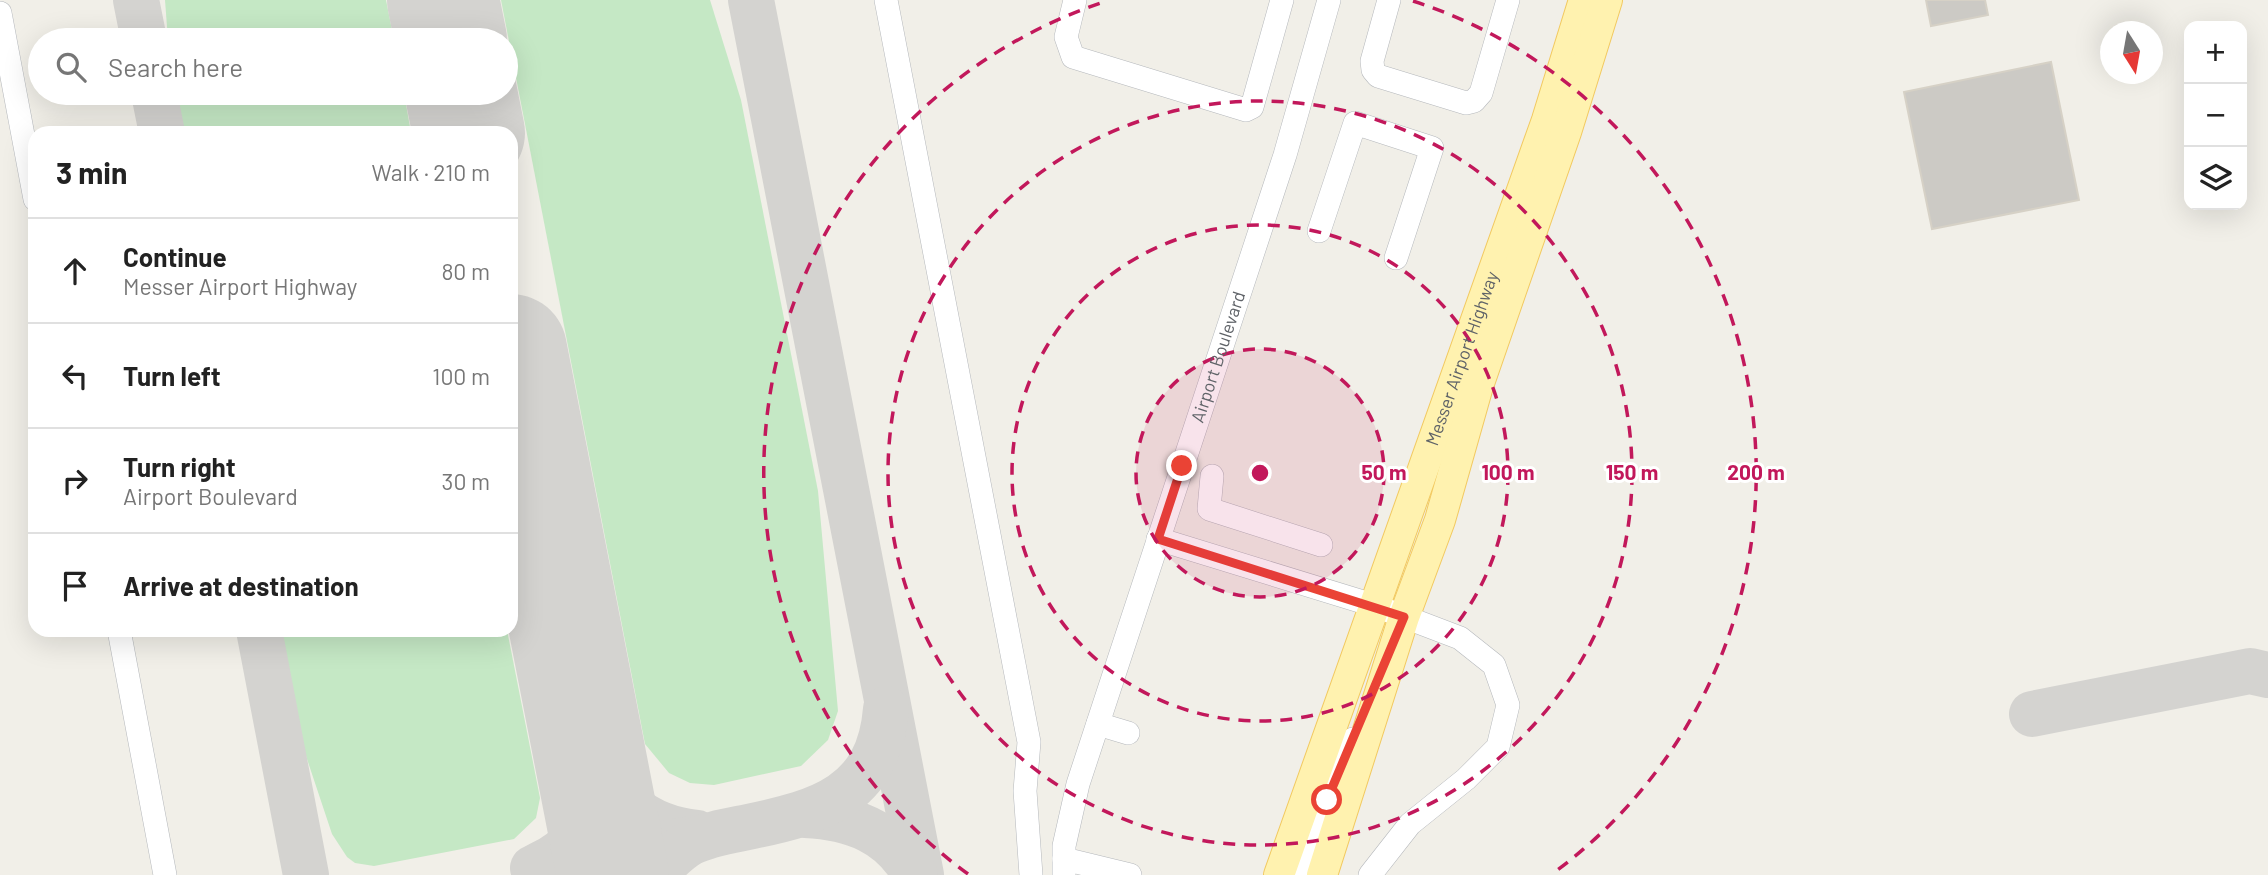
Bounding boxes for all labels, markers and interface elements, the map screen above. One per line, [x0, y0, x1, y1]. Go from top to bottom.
north arrow [2100, 21, 2163, 84]
map controls [2184, 21, 2247, 210]
button: + [2184, 21, 2247, 84]
search box [28, 28, 518, 105]
icon: search [52, 48, 90, 86]
text: Search here [108, 51, 243, 82]
button: − [2184, 84, 2247, 147]
button: layers [2184, 147, 2247, 210]
text: 3 min [56, 154, 127, 190]
text: Walk · 210 m [372, 158, 490, 186]
text: Continue [123, 241, 227, 272]
icon: ahead [56, 252, 94, 290]
text: 80 m [441, 257, 490, 285]
street label: Messer Airport Highway [1420, 268, 1502, 448]
text: Messer Airport Highway [123, 272, 357, 300]
street label: Airport Boulevard [1186, 288, 1249, 425]
icon: left [56, 357, 94, 395]
text: Turn left [123, 360, 221, 391]
text: 100 m [432, 362, 490, 390]
route end [1166, 450, 1197, 481]
text: Turn right [123, 451, 236, 482]
text: 50 m [1361, 459, 1407, 484]
text: 100 m [1481, 459, 1535, 484]
text: 150 m [1606, 459, 1658, 484]
text: 200 m [1727, 459, 1785, 484]
centre of rings [1248, 461, 1272, 485]
icon: right [56, 462, 94, 500]
text: 30 m [442, 467, 490, 495]
text: Airport Boulevard [123, 482, 298, 510]
icon: arrive [56, 567, 94, 605]
text: Arrive at destination [123, 570, 359, 601]
route start [1311, 784, 1342, 815]

